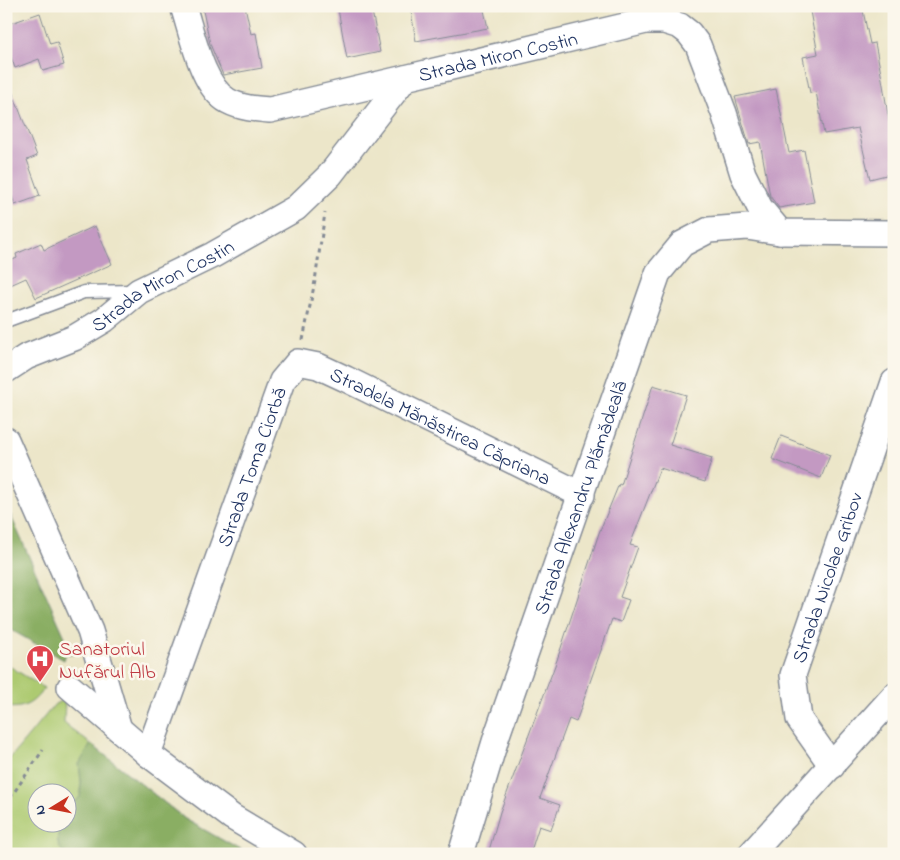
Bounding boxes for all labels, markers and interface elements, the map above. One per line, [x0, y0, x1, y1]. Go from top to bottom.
street label: Strada Miron Costin [416, 26, 581, 91]
street label: Strada Miron Costin [87, 234, 241, 341]
street label: Stradela Mănăstirea Căpriana [324, 361, 555, 494]
street label: Strada Alexandru Plămădeală [528, 377, 636, 619]
street label: Strada Toma Ciorbă [211, 384, 296, 552]
street label: Strada Nicolae Gribov [786, 489, 872, 667]
place label: Sanatoriul Nufărul Alb [59, 636, 156, 688]
hospital icon: Sanatoriul Nufărul Alb [25, 644, 55, 683]
north arrow [28, 782, 78, 832]
text: N [30, 804, 52, 816]

